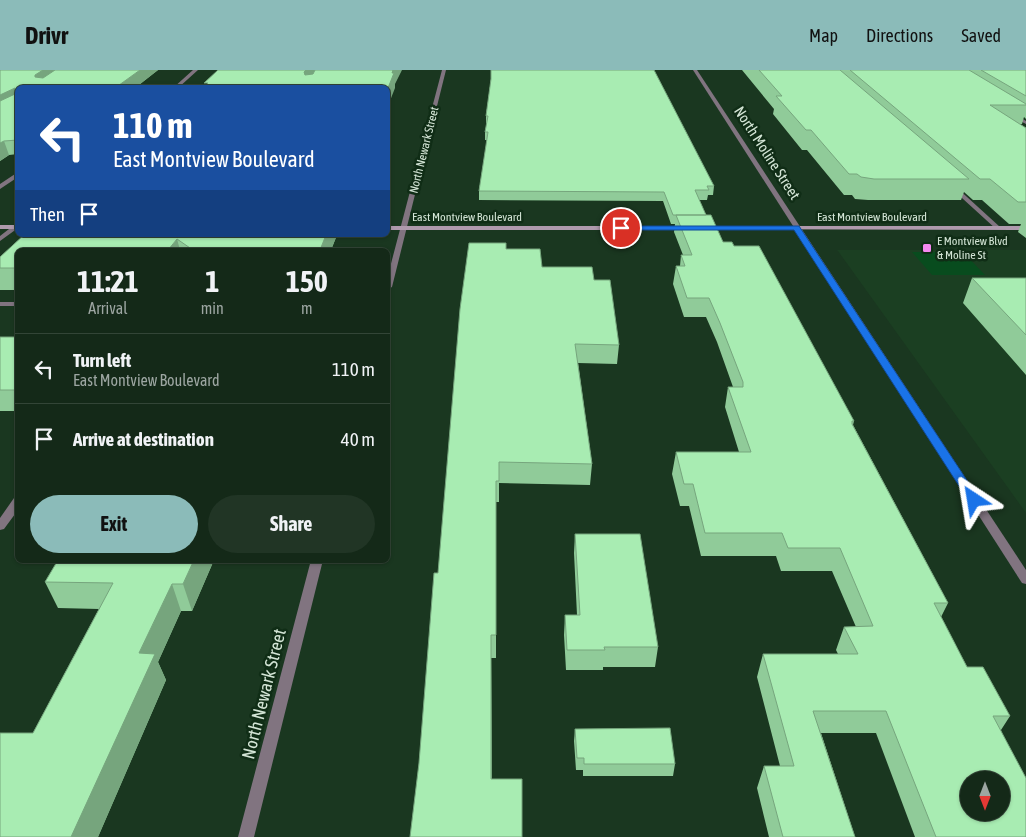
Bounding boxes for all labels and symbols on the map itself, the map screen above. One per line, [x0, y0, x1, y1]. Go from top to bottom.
street label: North Moline Street [731, 103, 804, 202]
street label: North Newark Street [406, 105, 442, 195]
pin [600, 207, 642, 249]
street label: East Montview Boulevard [412, 210, 522, 224]
street label: East Montview Boulevard [817, 210, 927, 224]
place label: E Montview Blvd & Moline St [937, 234, 1008, 262]
marker: E Montview Blvd & Moline St [921, 242, 933, 254]
position arrow [947, 473, 999, 525]
street label: North Newark Street [237, 627, 290, 761]
north arrow [960, 771, 1010, 821]

